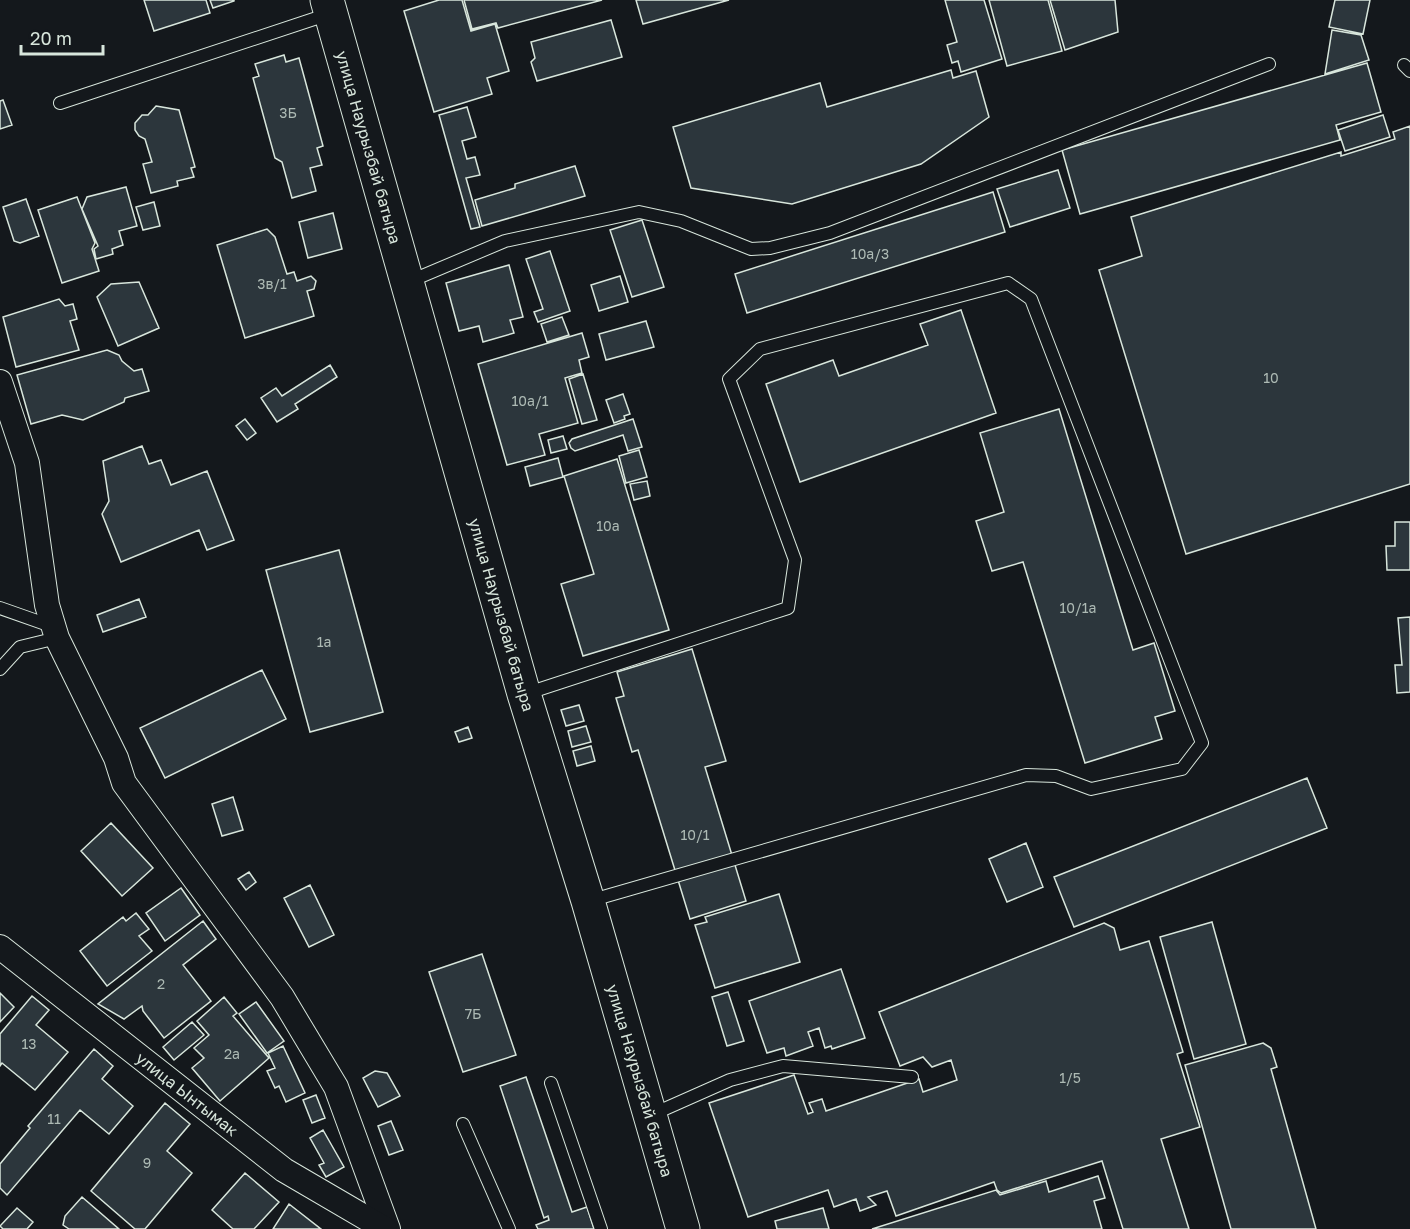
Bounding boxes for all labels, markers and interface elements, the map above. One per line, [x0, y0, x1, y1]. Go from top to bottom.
scale bar [21, 18, 104, 56]
text: 20 m [30, 27, 72, 49]
street label: улица Наурызбай батыра [332, 48, 406, 246]
house number: 3Б [279, 104, 297, 121]
house number: 10а/3 [851, 245, 889, 262]
house number: 3в/1 [257, 275, 287, 292]
house number: 10 [1263, 369, 1279, 386]
house number: 10а/1 [512, 392, 549, 409]
street label: улица Наурызбай батыра [465, 516, 539, 714]
house number: 10а [596, 517, 620, 534]
house number: 10/1а [1060, 599, 1096, 616]
house number: 1а [317, 633, 331, 650]
house number: 10/1 [681, 826, 710, 843]
house number: 2 [157, 975, 165, 992]
street label: улица Наурызбай батыра [603, 982, 677, 1179]
house number: 7Б [465, 1005, 481, 1022]
house number: 13 [22, 1035, 36, 1052]
house number: 2а [224, 1045, 240, 1062]
street label: улица Ынтымак [132, 1048, 242, 1140]
house number: 1/5 [1059, 1069, 1081, 1086]
house number: 11 [47, 1110, 61, 1127]
house number: 9 [143, 1154, 151, 1171]

